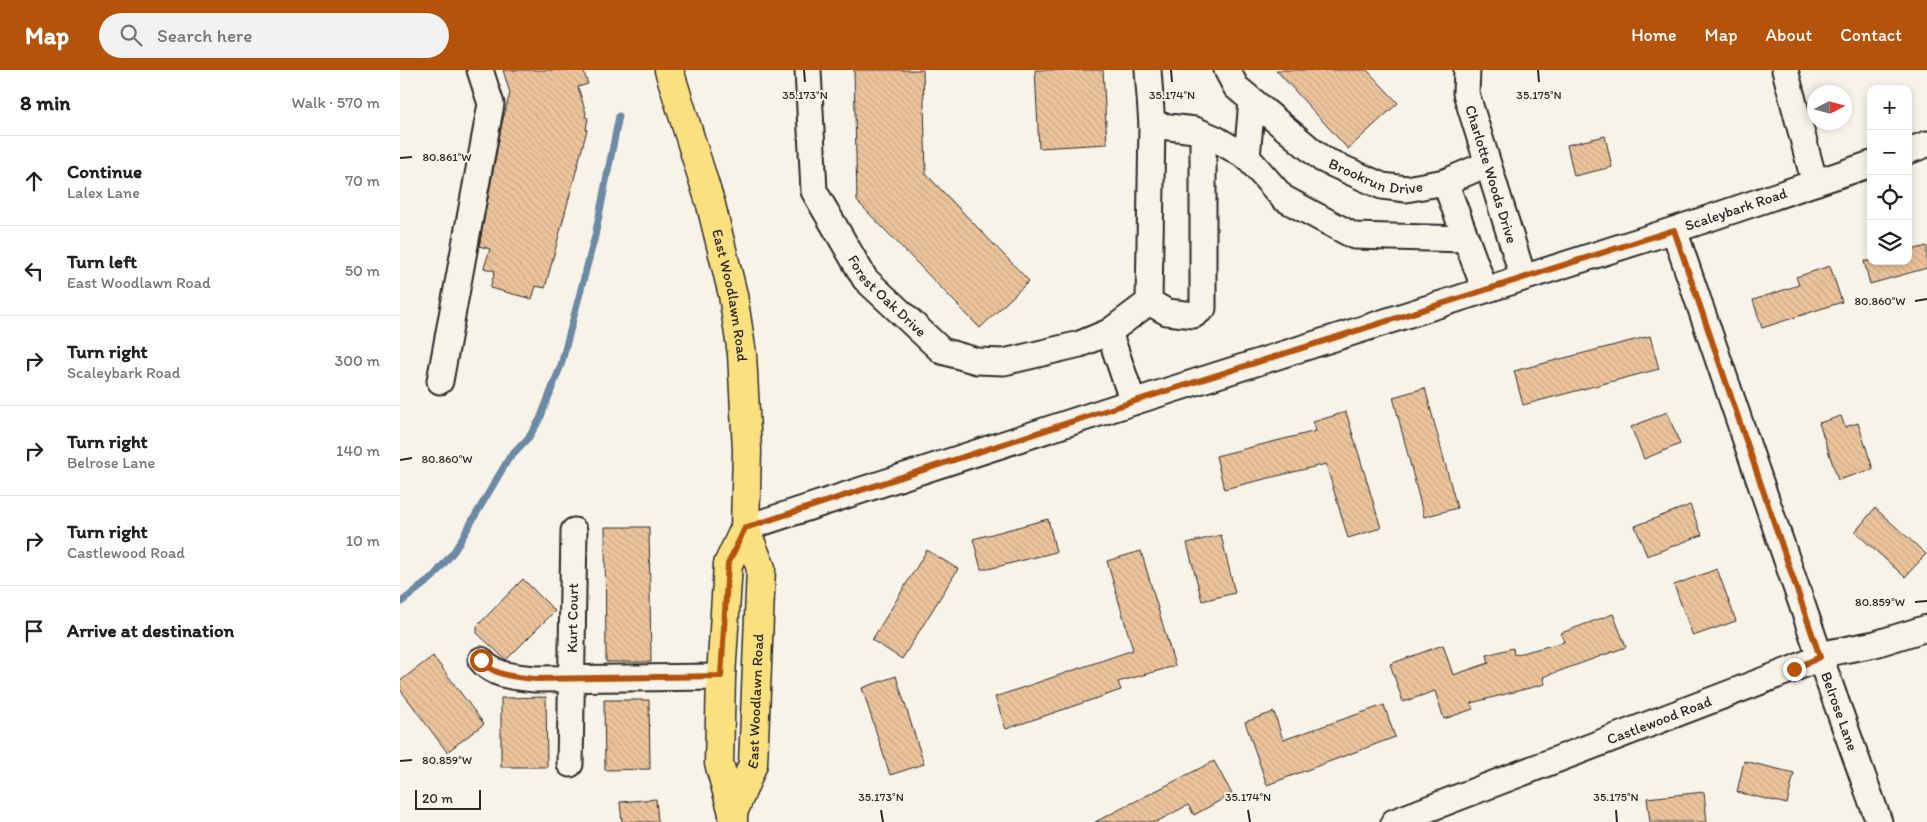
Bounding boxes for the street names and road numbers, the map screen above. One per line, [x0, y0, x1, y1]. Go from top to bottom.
street label: Charlotte Woods Drive [1461, 103, 1521, 246]
street label: Brookrun Drive [1326, 154, 1424, 198]
street label: Scaleybark Road [1683, 184, 1790, 235]
street label: East Woodlawn Road [708, 227, 751, 363]
street label: Forest Oak Drive [844, 252, 930, 341]
street label: Kurt Court [563, 583, 582, 653]
street label: East Woodlawn Road [743, 632, 767, 772]
street label: Belrose Lane [1817, 669, 1862, 753]
street label: Castlewood Road [1604, 692, 1714, 749]

